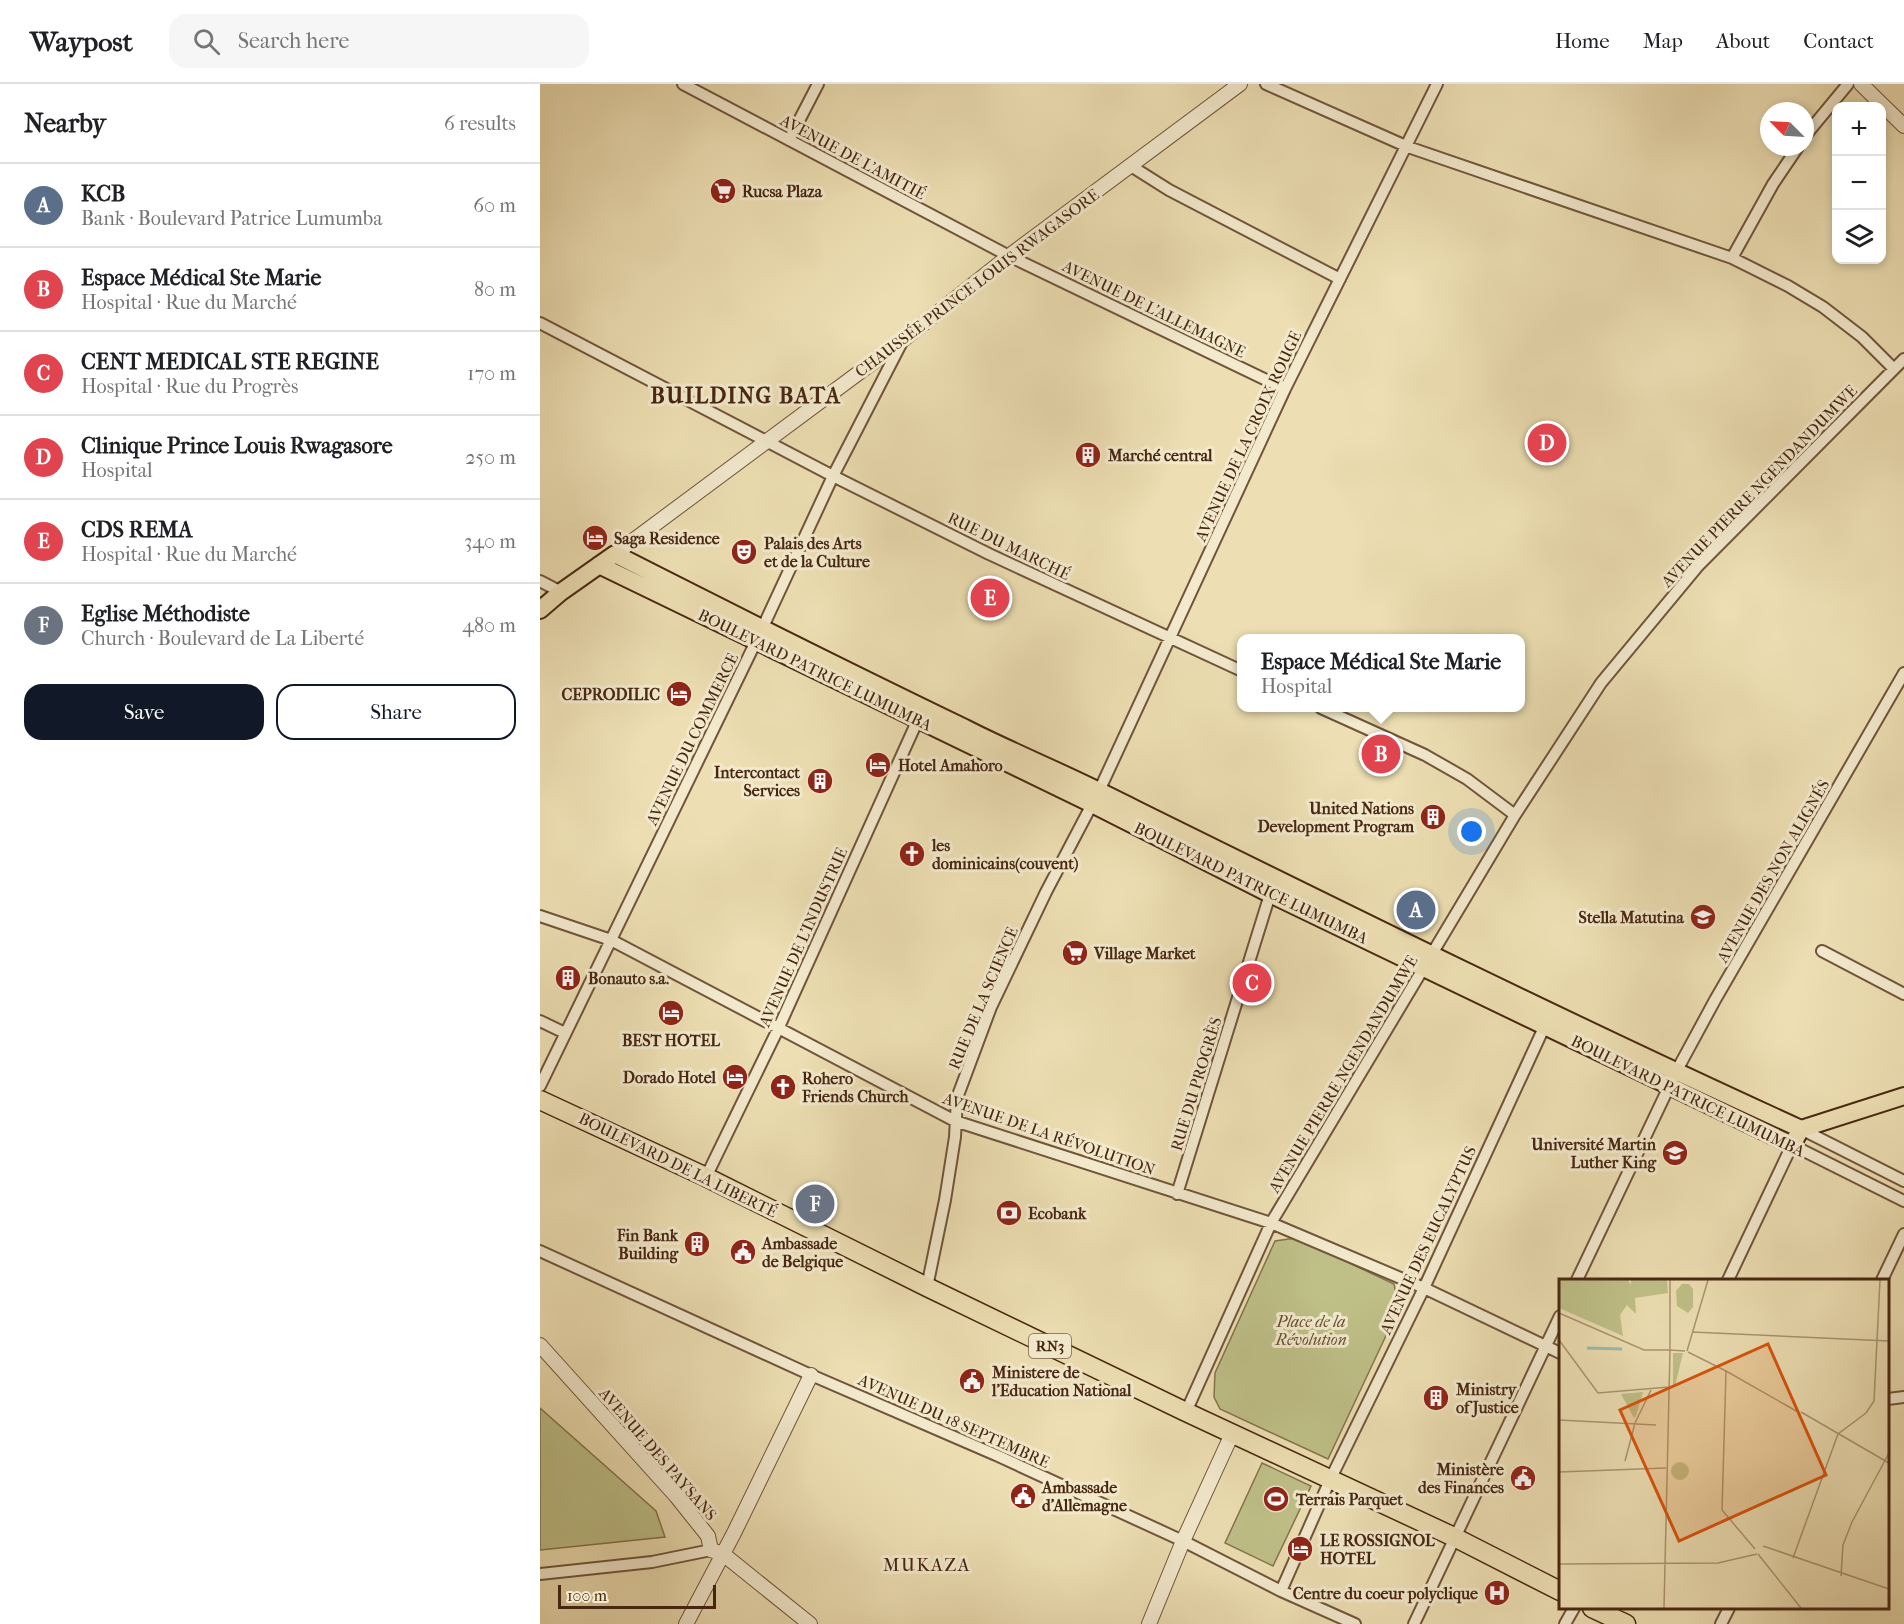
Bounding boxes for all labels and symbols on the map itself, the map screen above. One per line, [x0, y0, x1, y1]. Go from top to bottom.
north arrow [1760, 102, 1814, 156]
street label: AVENUE DE L'AMITIÉ [776, 109, 930, 204]
supermarket icon: Rucsa Plaza [708, 176, 738, 206]
place label: Rucsa Plaza [742, 182, 823, 201]
street label: CHAUSSÉE PRINCE LOUIS RWAGASORE [851, 184, 1103, 381]
street label: AVENUE DE L'ALLEMAGNE [1059, 256, 1249, 362]
street label: AVENUE DE LA CROIX ROUGE [1190, 328, 1305, 545]
street label: AVENUE PIERRE NGENDANDUMWE [1656, 381, 1861, 592]
district label: BUILDING BATA [651, 383, 841, 409]
pin: D [1528, 420, 1566, 466]
building icon: Marché central [1073, 440, 1103, 470]
place label: Marché central [1107, 446, 1213, 465]
street label: RUE DU MARCHÉ [945, 507, 1074, 584]
hotel icon: Saga Residence [580, 523, 610, 553]
place label: Saga Residence [614, 529, 720, 549]
place label: Palais des Arts et de la Culture [764, 534, 870, 571]
theatre icon: Palais des Arts et de la Culture [729, 537, 759, 567]
pin: E [970, 576, 1010, 620]
street label: BOULEVARD PATRICE LUMUMBA [695, 605, 936, 735]
street label: AVENUE DU COMMERCE [642, 650, 742, 829]
hotel icon: CEPRODILIC [664, 679, 694, 709]
place label: CEPRODILIC [561, 685, 660, 704]
pin: B [1362, 732, 1400, 776]
hotel icon: Hotel Amahoro [863, 750, 893, 780]
place label: Hotel Amahoro [898, 756, 1003, 775]
place label: Intercontact Services [714, 763, 800, 800]
building icon: Intercontact Services [805, 766, 835, 796]
street label: AVENUE DES NON ALIGNÉS [1711, 776, 1833, 967]
place label: United Nations Development Program [1257, 799, 1415, 837]
building icon: United Nations Development Program [1418, 802, 1448, 832]
your location [1457, 817, 1486, 846]
street label: BOULEVARD PATRICE LUMUMBA [1131, 818, 1372, 948]
place label: les dominicains(couvent) [931, 836, 1078, 874]
church icon: les dominicains(couvent) [897, 839, 927, 869]
street label: AVENUE DE L'INDUSTRIE [754, 844, 851, 1030]
pin: A [1396, 888, 1436, 932]
school or university icon: Stella Matutina [1688, 902, 1718, 932]
place label: Stella Matutina [1579, 908, 1685, 927]
street label: RUE DE LA SCIENCE [944, 924, 1022, 1072]
supermarket icon: Village Market [1060, 938, 1090, 968]
place label: Village Market [1093, 944, 1196, 964]
street label: AVENUE PIERRE NGENDANDUMWE [1264, 952, 1422, 1197]
pin: C [1232, 960, 1272, 1006]
building icon: Bonauto s.a. [553, 963, 583, 993]
place label: Bonauto s.a. [588, 969, 669, 988]
hotel icon: BEST HOTEL [656, 998, 686, 1028]
street label: RUE DU PROGRÈS [1166, 1014, 1225, 1153]
place label: BEST HOTEL [622, 1031, 720, 1050]
street label: BOULEVARD PATRICE LUMUMBA [1568, 1031, 1809, 1161]
hotel icon: Dorado Hotel [720, 1062, 750, 1092]
place label: Dorado Hotel [623, 1068, 717, 1087]
place label: Rohero Friends Church [801, 1069, 910, 1106]
church icon: Rohero Friends Church [768, 1072, 798, 1102]
street label: AVENUE DE LA RÉVOLUTION [939, 1087, 1158, 1179]
street label: BOULEVARD DE LA LIBERTÉ [576, 1108, 781, 1221]
place label: Université Martin Luther King [1530, 1135, 1657, 1173]
school or university icon: Université Martin Luther King [1660, 1138, 1690, 1168]
street label: AVENUE DES EUCALYPTUS [1376, 1143, 1480, 1338]
pin: F [796, 1182, 834, 1226]
bank icon: Ecobank [994, 1198, 1024, 1228]
place label: Ecobank [1028, 1204, 1087, 1223]
place label: Fin Bank Building [616, 1226, 679, 1264]
building icon: Fin Bank Building [682, 1229, 712, 1259]
place label: Ambassade de Belgique [761, 1234, 843, 1272]
public building icon: Ambassade de Belgique [728, 1237, 758, 1267]
inset map [1559, 1279, 1889, 1609]
park label: Place de la Révolution [1274, 1312, 1347, 1349]
road number: RN3 [1029, 1334, 1071, 1358]
place label: Ministere de l'Education National [991, 1363, 1132, 1400]
public building icon: Ministere de l'Education National [957, 1366, 987, 1396]
street label: AVENUE DU 18 SEPTEMBRE [855, 1370, 1053, 1472]
place label: Ministry of Justice [1455, 1380, 1519, 1418]
street label: AVENUE DES PAYSANS [595, 1383, 721, 1524]
building icon: Ministry of Justice [1421, 1383, 1451, 1413]
place label: Ministère des Finances [1418, 1460, 1504, 1497]
public building icon: Ministère des Finances [1508, 1463, 1538, 1493]
place label: Ambassade d'Allemagne [1041, 1478, 1127, 1516]
public building icon: Ambassade d'Allemagne [1008, 1481, 1038, 1511]
sports icon: Terrais Parquet [1261, 1484, 1291, 1514]
place label: Terrais Parquet [1295, 1490, 1403, 1510]
place label: LE ROSSIGNOL HOTEL [1320, 1531, 1435, 1568]
hotel icon: LE ROSSIGNOL HOTEL [1285, 1534, 1315, 1564]
district label: MUKAZA [883, 1555, 971, 1576]
hospital icon: Centre du coeur polyclique [1482, 1578, 1512, 1608]
scale bar [558, 1582, 716, 1610]
place label: Centre du coeur polyclique [1293, 1584, 1478, 1604]

